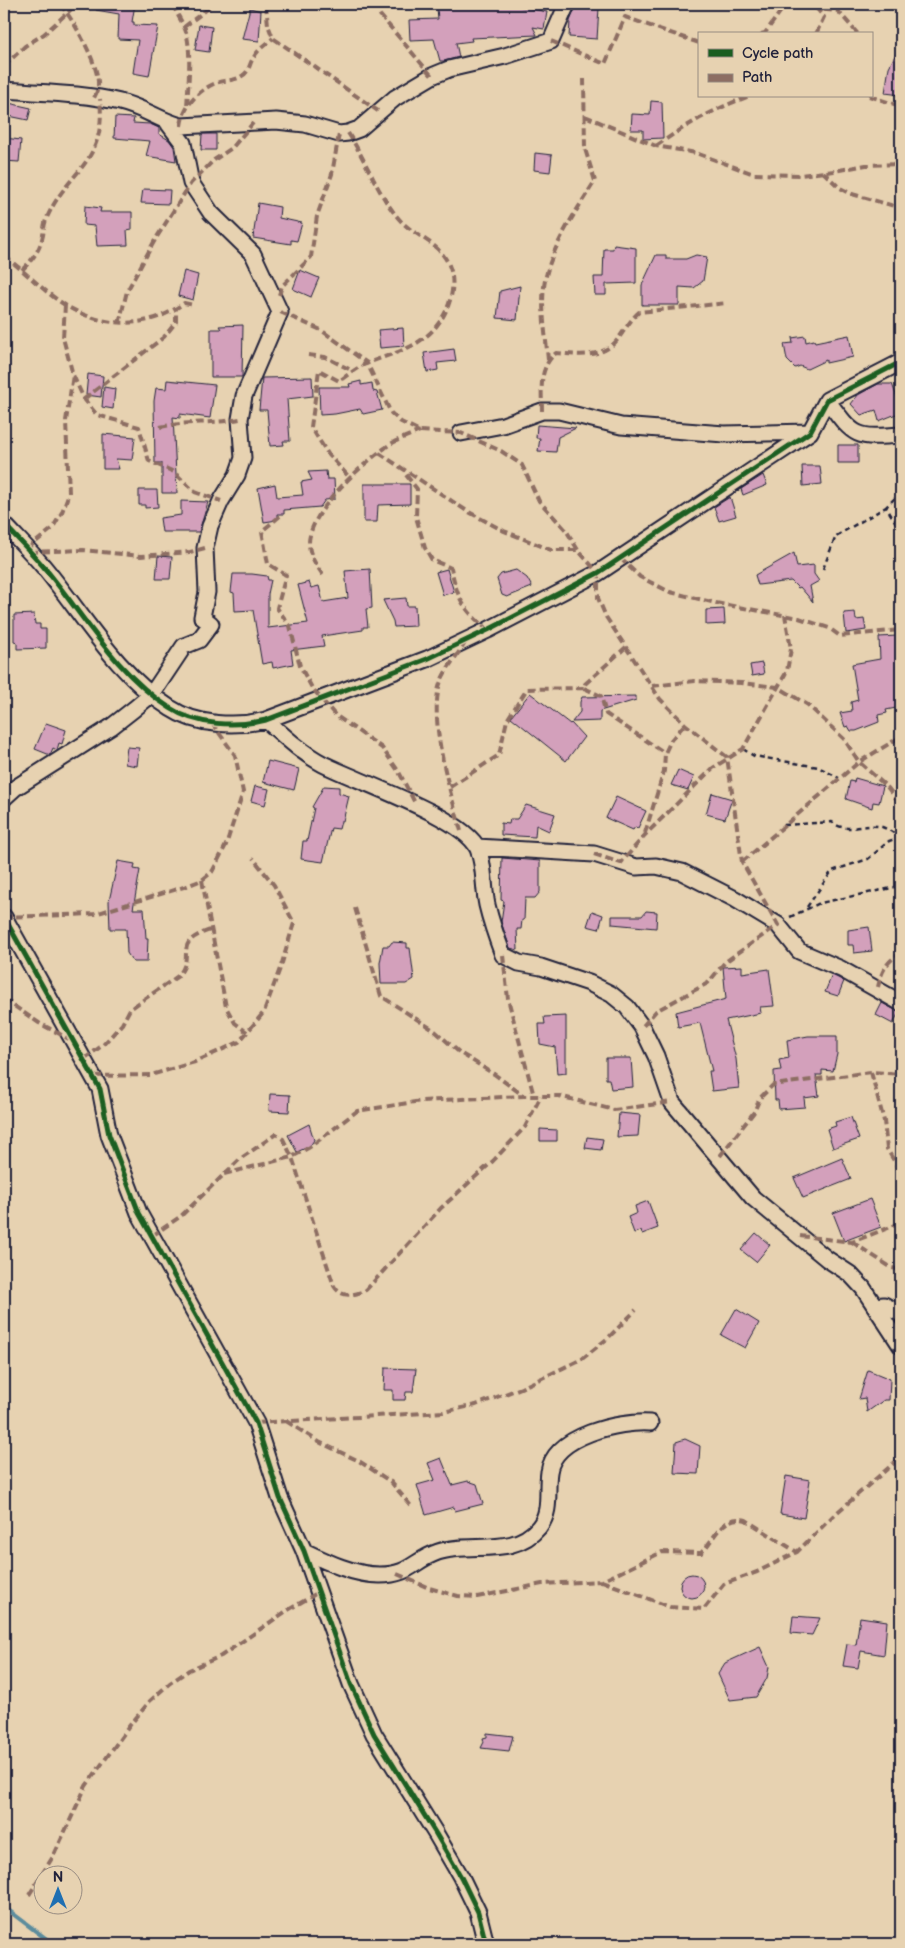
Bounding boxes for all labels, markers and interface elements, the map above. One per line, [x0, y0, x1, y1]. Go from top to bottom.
legend [698, 32, 872, 98]
text: Cycle path [742, 44, 813, 63]
text: Path [742, 68, 772, 87]
north arrow [32, 1866, 82, 1916]
text: N [53, 1869, 63, 1886]

